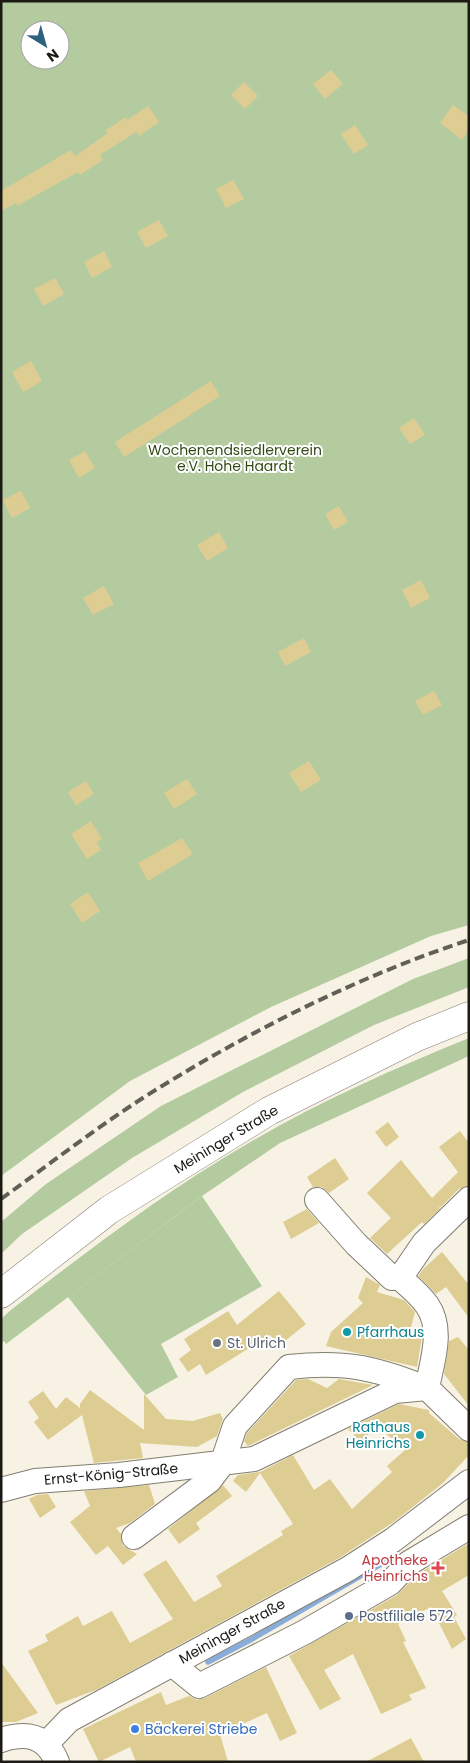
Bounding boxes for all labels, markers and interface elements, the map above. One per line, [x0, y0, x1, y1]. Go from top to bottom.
north arrow [20, 20, 70, 70]
text: N [43, 44, 63, 67]
park label: Wochenendsiedlerverein e.V. Hohe Haardt [148, 440, 322, 476]
street label: Meininger Straße [170, 1100, 282, 1178]
place label: Pfarrhaus [357, 1322, 424, 1342]
marker: Pfarrhaus [341, 1326, 353, 1338]
place label: St. Ulrich [227, 1333, 286, 1353]
marker: St. Ulrich [211, 1337, 223, 1349]
place label: Rathaus Heinrichs [346, 1417, 410, 1453]
marker: Rathaus Heinrichs [414, 1429, 426, 1441]
street label: Ernst-König-Straße [43, 1458, 179, 1490]
place label: Apotheke Heinrichs [362, 1550, 428, 1586]
marker: Apotheke Heinrichs [432, 1562, 444, 1574]
street label: Meininger Straße [175, 1593, 289, 1669]
place label: Postfiliale 572 [359, 1606, 453, 1626]
marker: Postfiliale 572 [343, 1610, 355, 1622]
place label: Bäckerei Striebe [145, 1719, 258, 1739]
marker: Bäckerei Striebe [129, 1723, 141, 1735]

